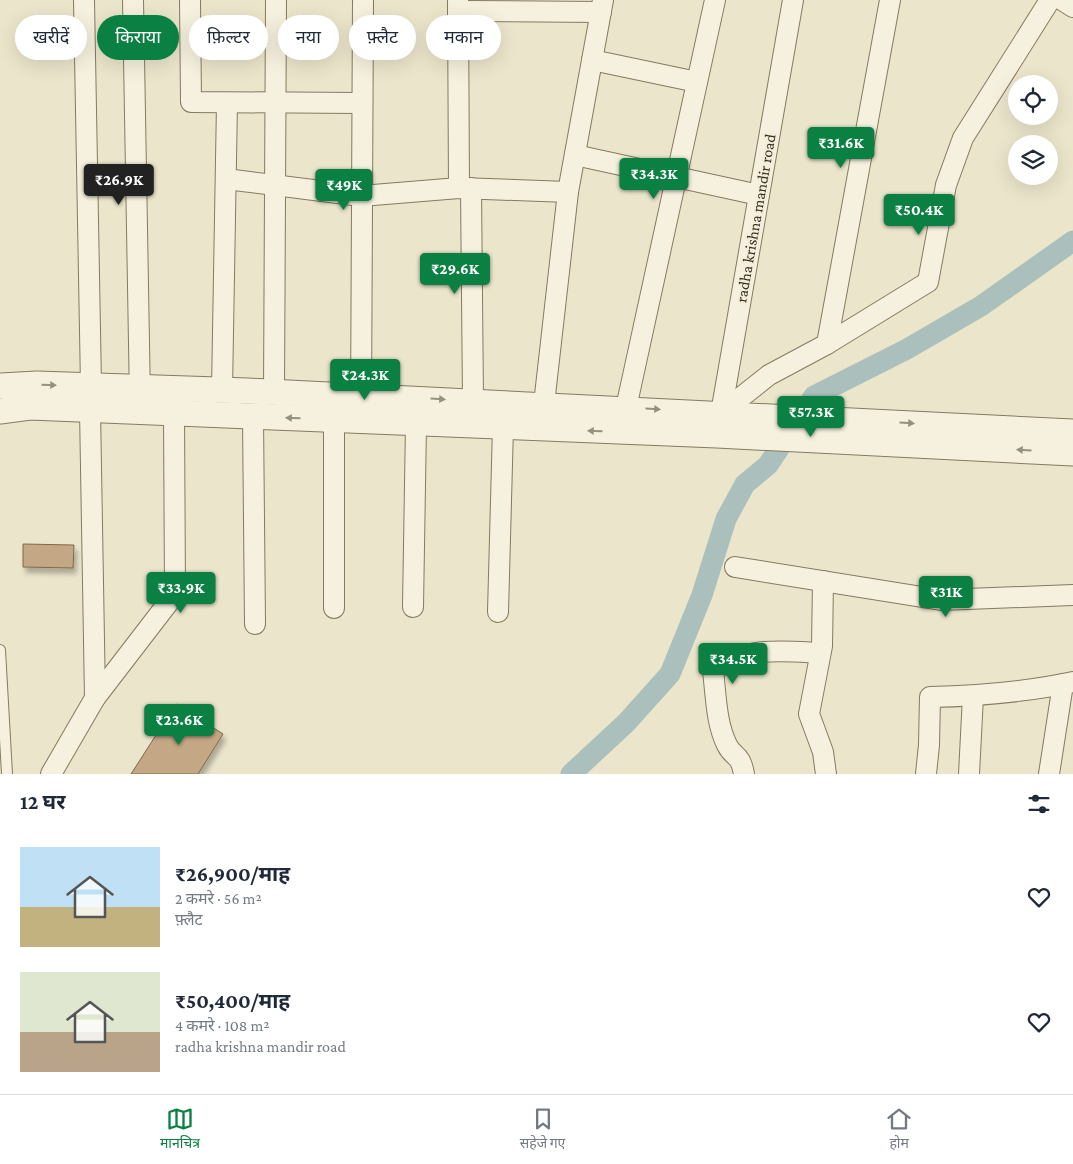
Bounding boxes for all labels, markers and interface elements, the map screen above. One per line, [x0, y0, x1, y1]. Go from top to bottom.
chip: खरीदें [15, 15, 87, 60]
chip: किराया [97, 15, 179, 60]
chip: फ़िल्टर [189, 15, 268, 60]
chip: नया [278, 15, 339, 60]
chip: फ़्लैट [349, 15, 416, 60]
chip: मकान [426, 15, 501, 60]
map controls [1008, 75, 1058, 185]
button: locate [1008, 75, 1058, 125]
pin: ₹31.6K [800, 126, 882, 169]
street label: radha krishna mandir road [732, 132, 779, 304]
text: ₹31.6K [818, 134, 864, 151]
button: layers [1008, 135, 1058, 185]
pin: ₹34.3K [613, 158, 695, 200]
pin: ₹26.9K [78, 164, 160, 206]
text: ₹34.3K [630, 165, 678, 182]
pin: ₹49K [314, 168, 374, 211]
text: ₹26.9K [95, 171, 143, 188]
text: ₹49K [326, 176, 362, 193]
pin: ₹50.4K [878, 194, 960, 236]
text: ₹50.4K [895, 201, 943, 218]
pin: ₹29.6K [414, 252, 496, 295]
text: ₹29.6K [431, 260, 479, 277]
pin: ₹24.3K [324, 358, 406, 401]
text: ₹24.3K [341, 366, 389, 383]
one-way arrow [41, 381, 57, 389]
one-way arrow [431, 396, 447, 404]
pin: ₹57.3K [770, 396, 852, 438]
text: ₹57.3K [788, 403, 834, 420]
one-way arrow [645, 406, 661, 414]
one-way arrow [284, 414, 300, 422]
one-way arrow [900, 420, 916, 428]
one-way arrow [587, 426, 603, 434]
one-way arrow [1016, 446, 1032, 454]
pin: ₹33.9K [140, 572, 222, 614]
pin: ₹31K [916, 576, 976, 618]
text: ₹33.9K [158, 579, 204, 596]
text: ₹31K [930, 583, 962, 600]
pin: ₹34.5K [692, 642, 774, 685]
text: ₹34.5K [709, 650, 757, 667]
pin: ₹23.6K [138, 704, 220, 746]
text: ₹23.6K [155, 711, 203, 728]
text: 12 घर [20, 790, 65, 814]
icon: filters [1025, 790, 1053, 818]
text: ₹26,900/माह [175, 862, 290, 886]
icon: home [60, 867, 120, 927]
icon: heart [1025, 883, 1053, 911]
text: 2 कमरे · 56 m² [175, 890, 262, 907]
text: फ़्लैट [175, 911, 203, 928]
text: ₹50,400/माह [175, 989, 290, 1013]
icon: home [60, 992, 120, 1052]
icon: heart [1025, 1008, 1053, 1036]
text: 4 कमरे · 108 m² [175, 1017, 270, 1034]
text: radha krishna mandir road [175, 1038, 346, 1055]
tab: मानचित्र [160, 1105, 200, 1154]
tab: सहेजे गए [520, 1105, 565, 1154]
tab: होम [885, 1105, 913, 1154]

